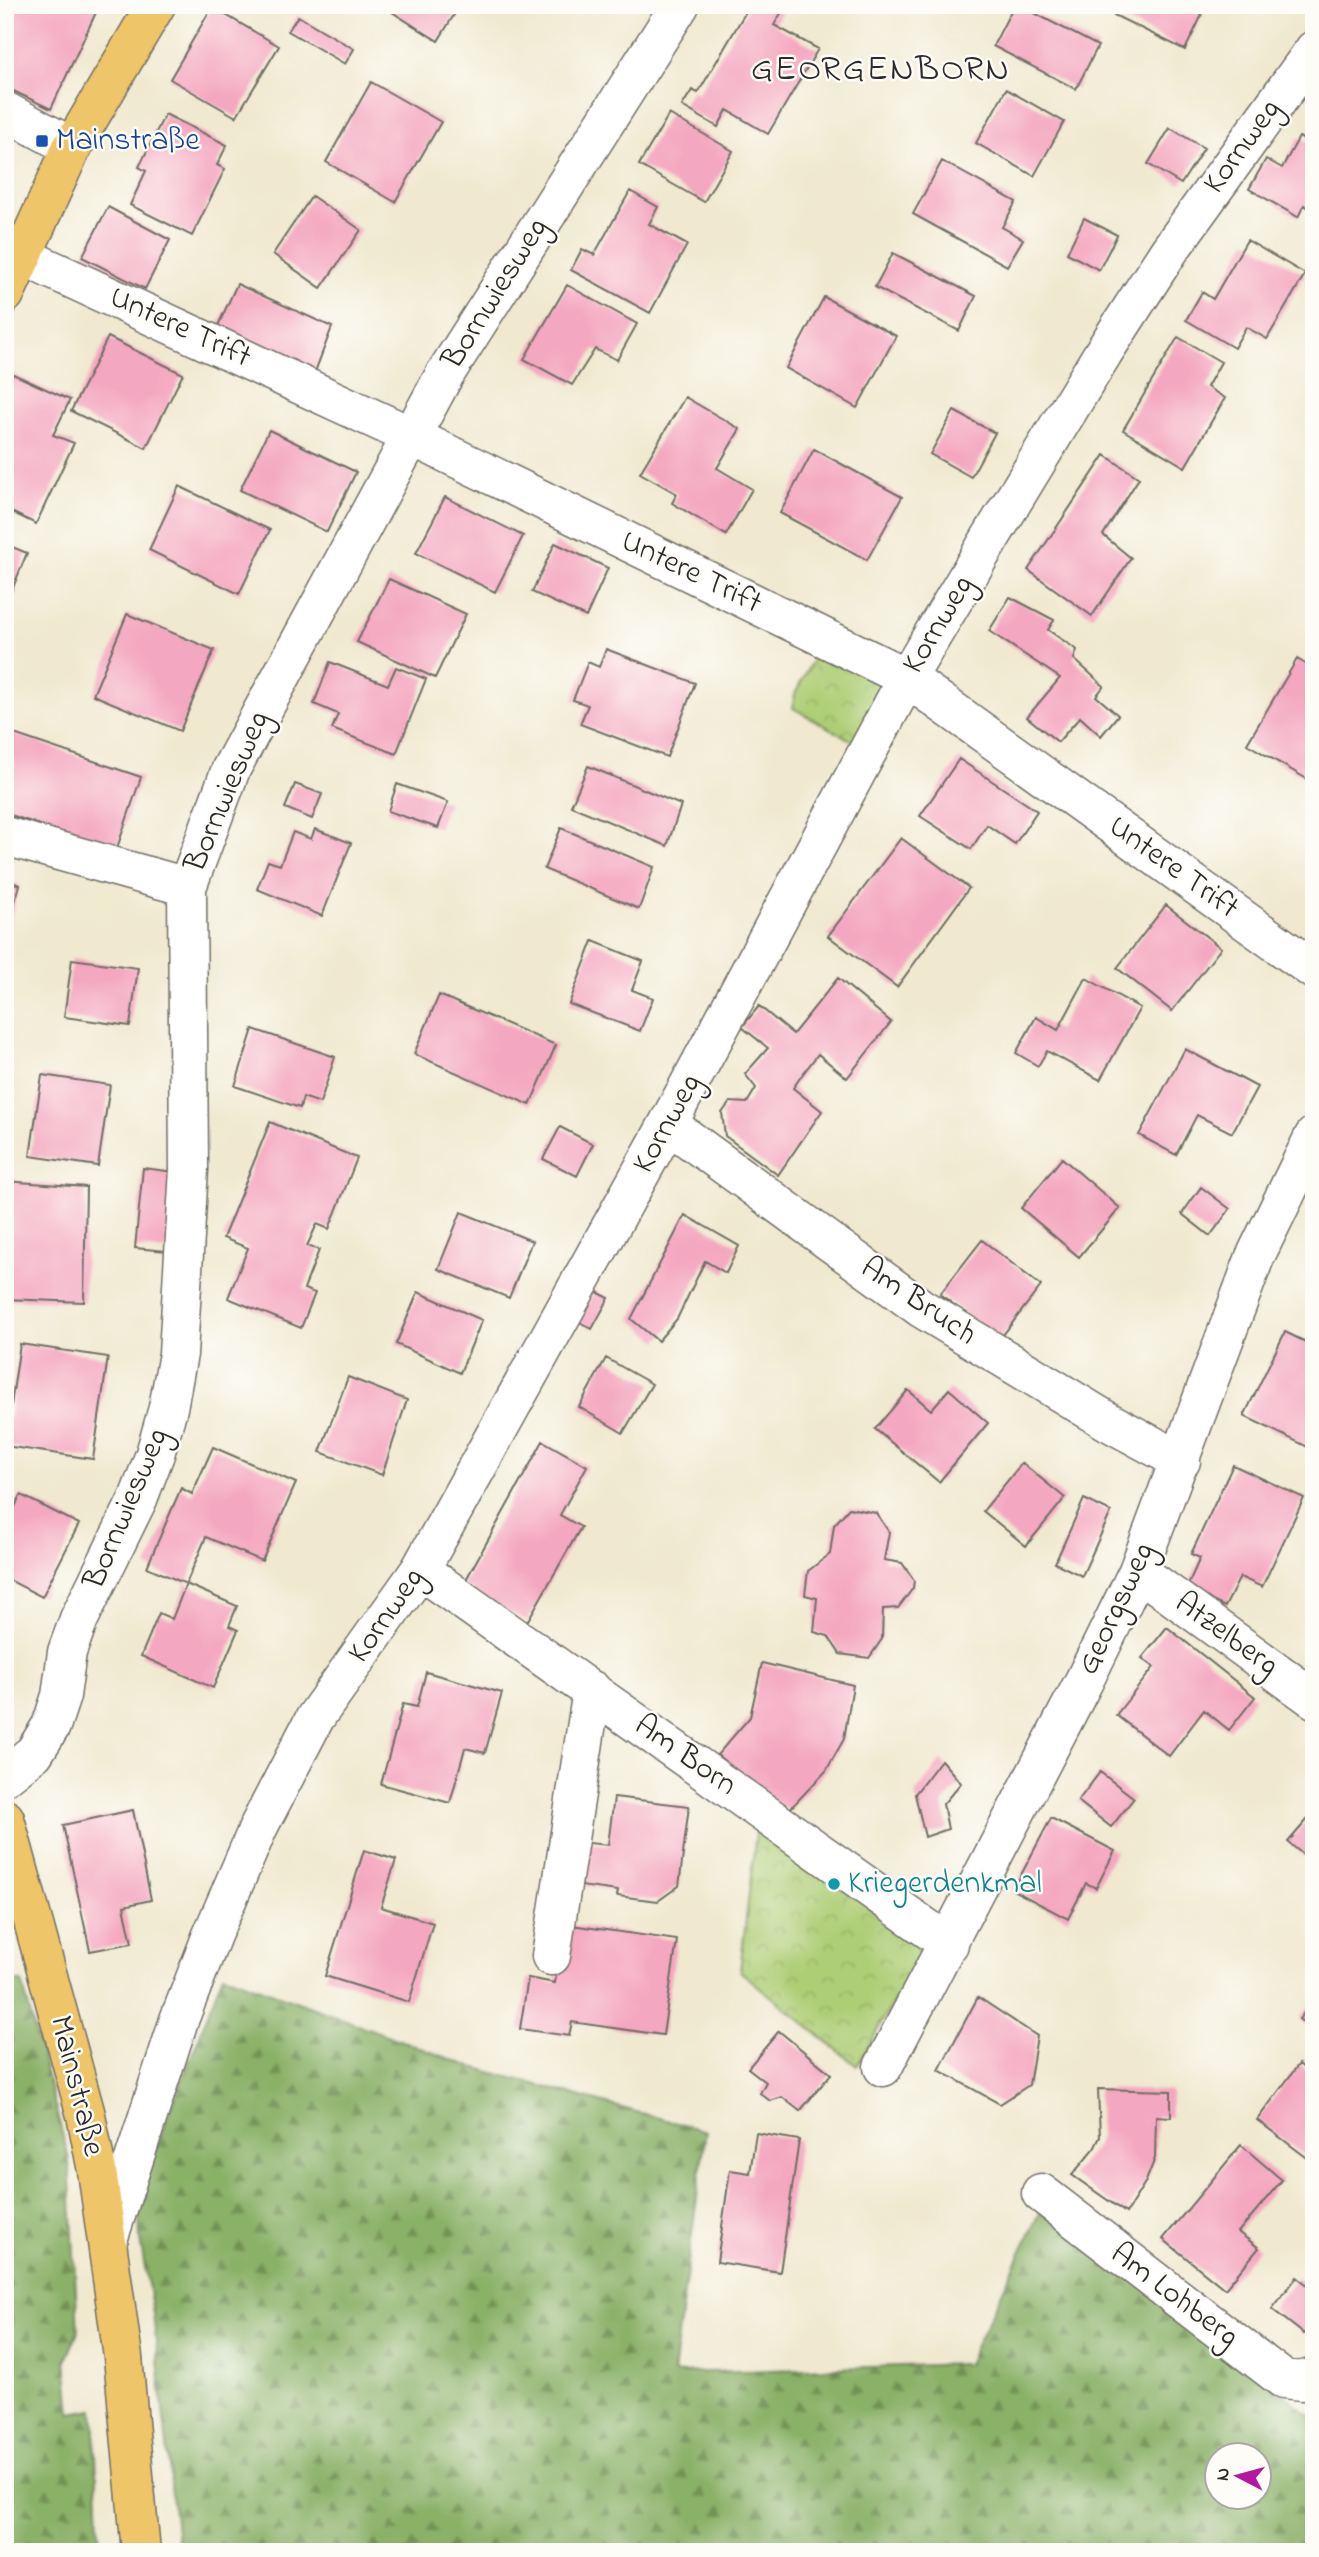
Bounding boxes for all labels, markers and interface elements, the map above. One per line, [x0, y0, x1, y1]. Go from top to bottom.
district label: GEORGENBORN [751, 45, 1011, 96]
street label: Kornweg [1192, 90, 1294, 204]
place label: Mainstraße [56, 118, 200, 165]
marker: Mainstraße [34, 133, 50, 149]
street label: Bornwiesweg [430, 209, 561, 380]
street label: Untere Trift [101, 275, 259, 381]
street label: Untere Trift [613, 519, 770, 627]
street label: Kornweg [891, 567, 987, 683]
street label: Bornwiesweg [173, 704, 283, 881]
street label: Untere Trift [1098, 804, 1248, 932]
street label: Kornweg [621, 1066, 715, 1182]
street label: Am Bruch [850, 1246, 986, 1358]
street label: Bornwiesweg [72, 1421, 182, 1598]
street label: Georgsweg [1066, 1535, 1168, 1683]
street label: Kornweg [337, 1558, 437, 1674]
street label: Atzelberg [1164, 1581, 1288, 1689]
street label: Am Born [624, 1703, 746, 1809]
place label: Kriegerdenkmal [848, 1861, 1042, 1908]
marker: Kriegerdenkmal [826, 1876, 842, 1892]
street label: Mainstraße [36, 2011, 116, 2162]
street label: Am Lohberg [1100, 2232, 1248, 2360]
north arrow [1204, 2442, 1274, 2512]
text: N [1209, 2467, 1238, 2482]

